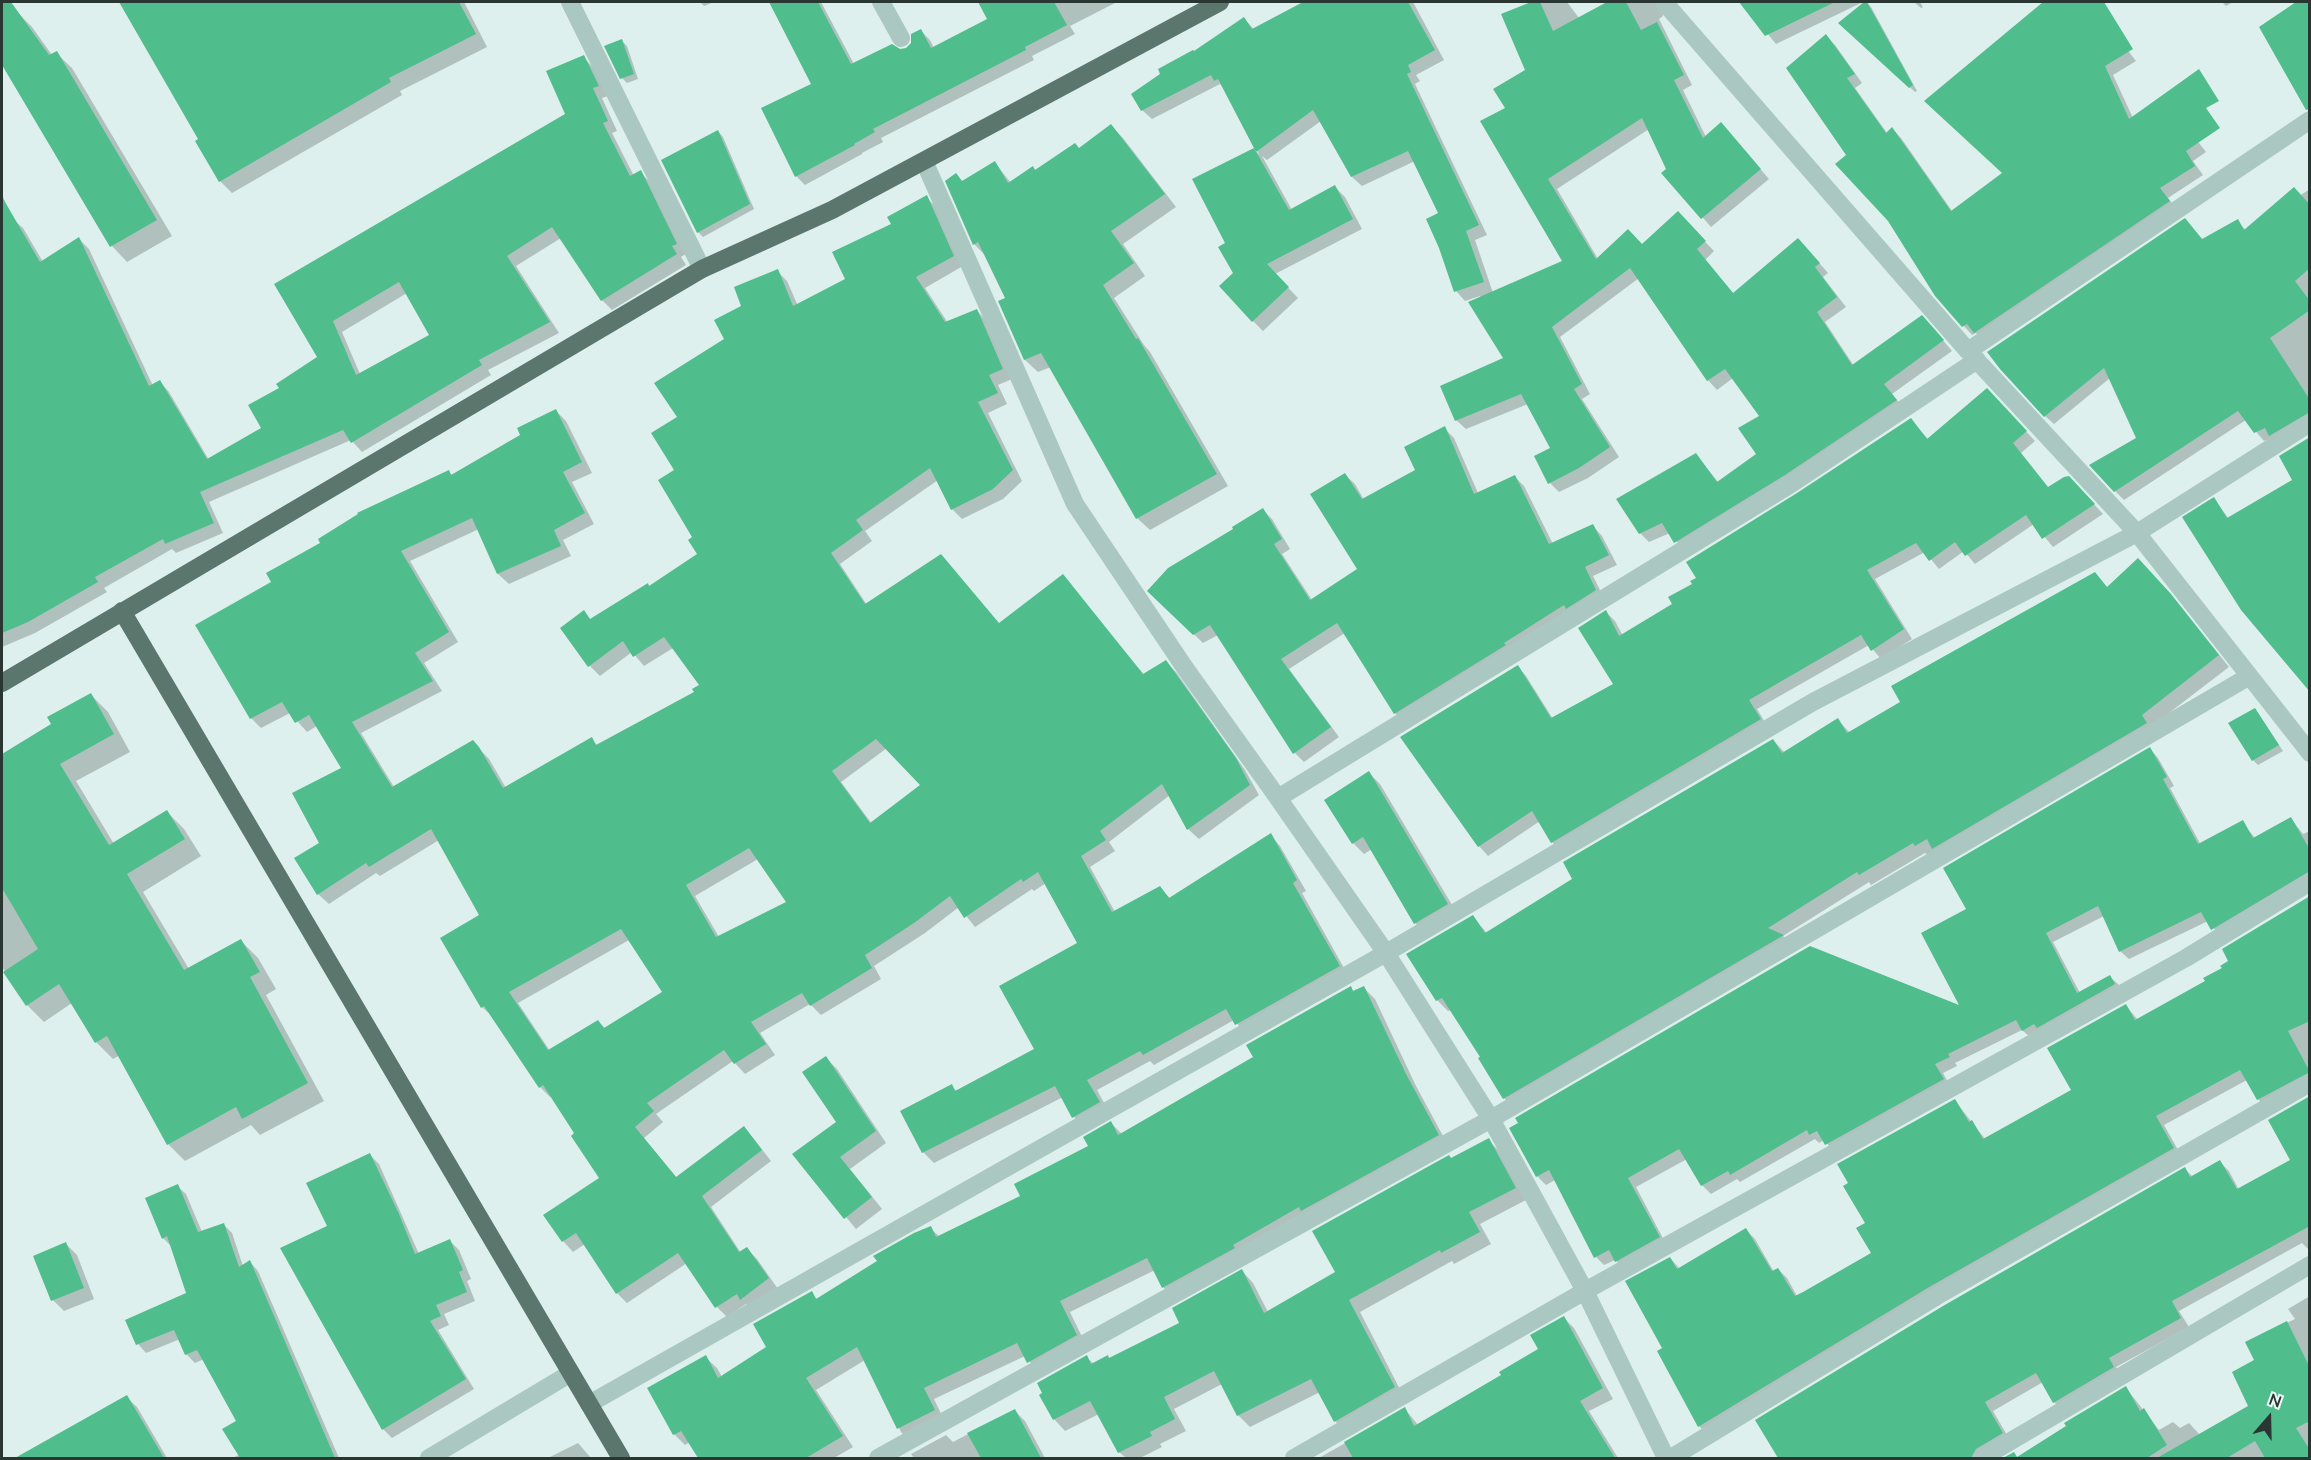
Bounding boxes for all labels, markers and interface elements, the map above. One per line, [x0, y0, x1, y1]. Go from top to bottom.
north arrow [2239, 1388, 2299, 1448]
text: N [2266, 1389, 2285, 1413]

